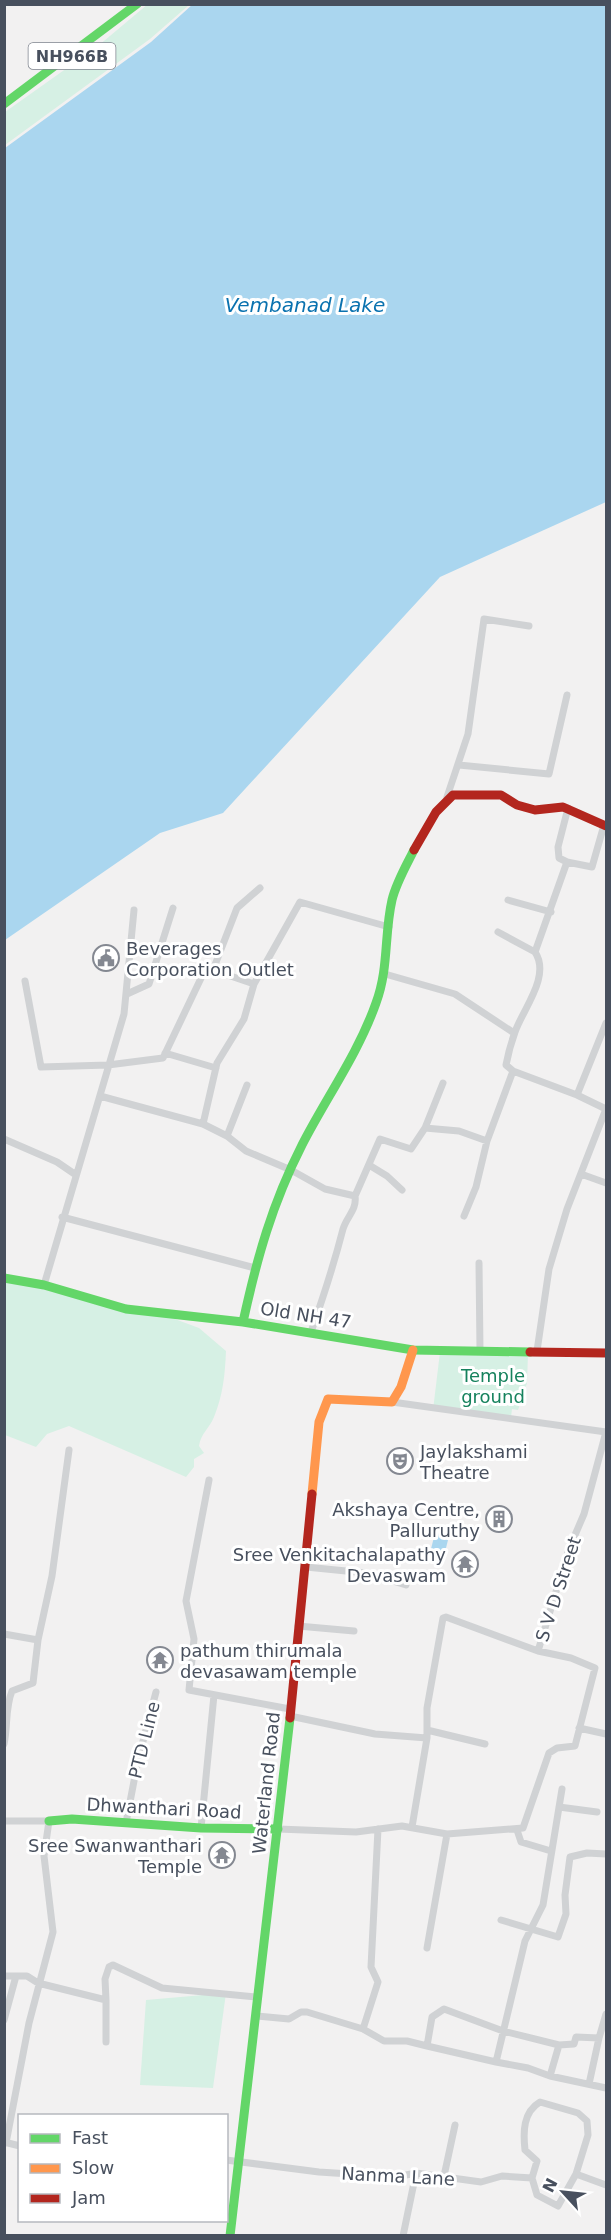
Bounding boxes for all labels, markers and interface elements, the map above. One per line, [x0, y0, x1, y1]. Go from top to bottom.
road number: NH966B [28, 43, 116, 69]
water label: Vembanad Lake [225, 293, 385, 317]
place label: Beverages Corporation Outlet [126, 938, 294, 980]
public building icon: Beverages Corporation Outlet [91, 943, 121, 973]
street label: Old NH 47 [259, 1297, 353, 1333]
park label: Temple ground [460, 1365, 525, 1407]
place label: Jaylakshami Theatre [419, 1441, 528, 1483]
theatre icon: Jaylakshami Theatre [385, 1446, 415, 1476]
place label: Akshaya Centre, Palluruthy [332, 1499, 480, 1541]
building icon: Akshaya Centre, Palluruthy [484, 1504, 514, 1534]
street label: S V D Street [531, 1534, 585, 1644]
place label: Sree Venkitachalapathy Devaswam [233, 1544, 446, 1586]
temple icon: Sree Venkitachalapathy Devaswam [450, 1549, 480, 1579]
place label: pathum thirumala devasawam temple [180, 1640, 357, 1682]
temple icon: pathum thirumala devasawam temple [145, 1645, 175, 1675]
street label: PTD Line [124, 1699, 164, 1781]
street label: Waterland Road [248, 1711, 284, 1855]
street label: Dhwanthari Road [86, 1793, 242, 1823]
place label: Sree Swanwanthari Temple [28, 1835, 202, 1877]
temple icon: Sree Swanwanthari Temple [207, 1840, 237, 1870]
legend [18, 2114, 228, 2222]
text: Fast [72, 2127, 108, 2148]
text: Slow [72, 2157, 114, 2178]
north arrow [533, 2162, 593, 2222]
street label: Nanma Lane [341, 2163, 455, 2189]
text: N [539, 2175, 562, 2196]
text: Jam [71, 2187, 106, 2208]

